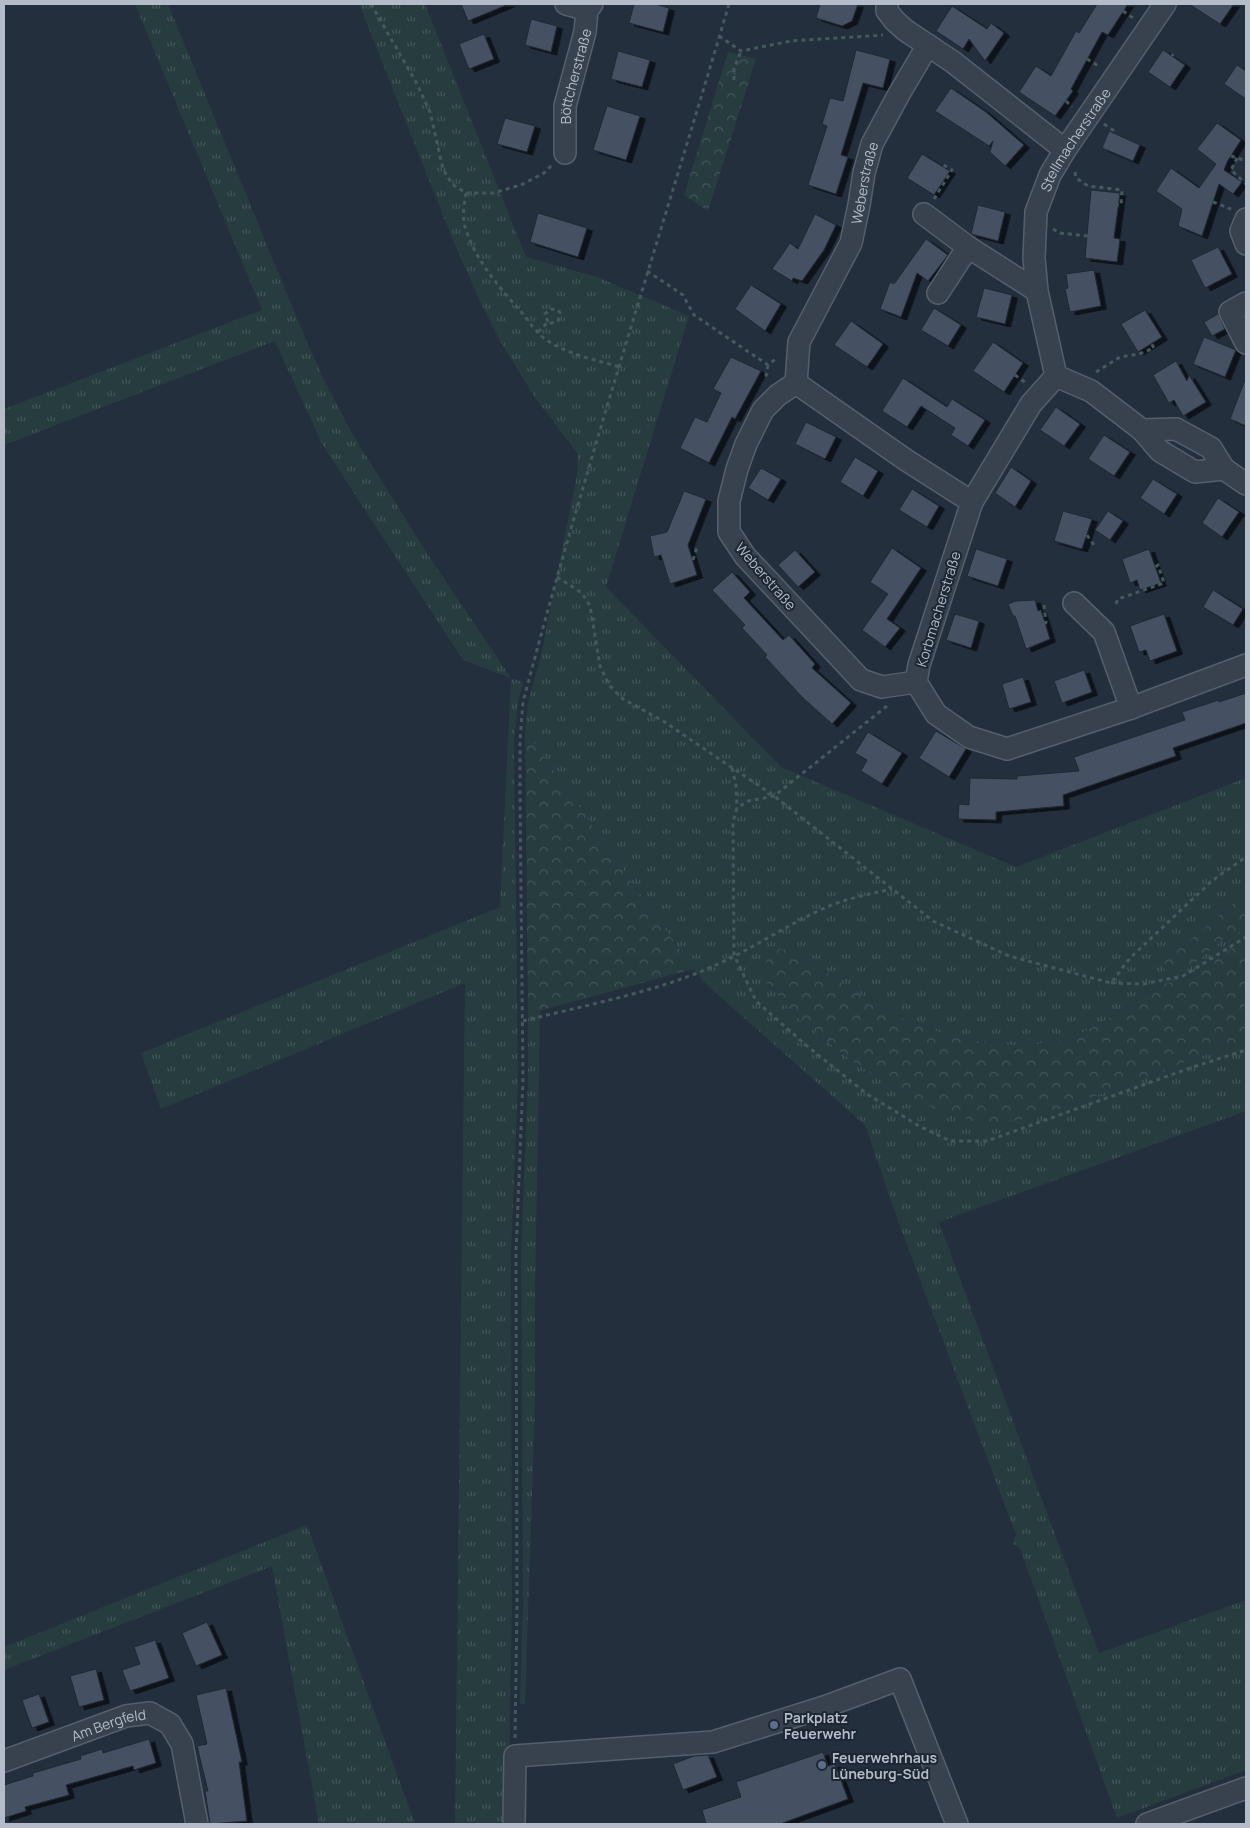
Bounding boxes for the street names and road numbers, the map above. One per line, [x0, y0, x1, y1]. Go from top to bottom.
street label: Böttcherstraße [555, 26, 595, 124]
street label: Stellmacherstraße [1035, 84, 1115, 194]
street label: Weberstraße [846, 139, 882, 226]
street label: Weberstraße [731, 538, 801, 614]
street label: Korbmacherstraße [911, 549, 965, 669]
street label: Am Bergfeld [68, 1704, 147, 1745]

